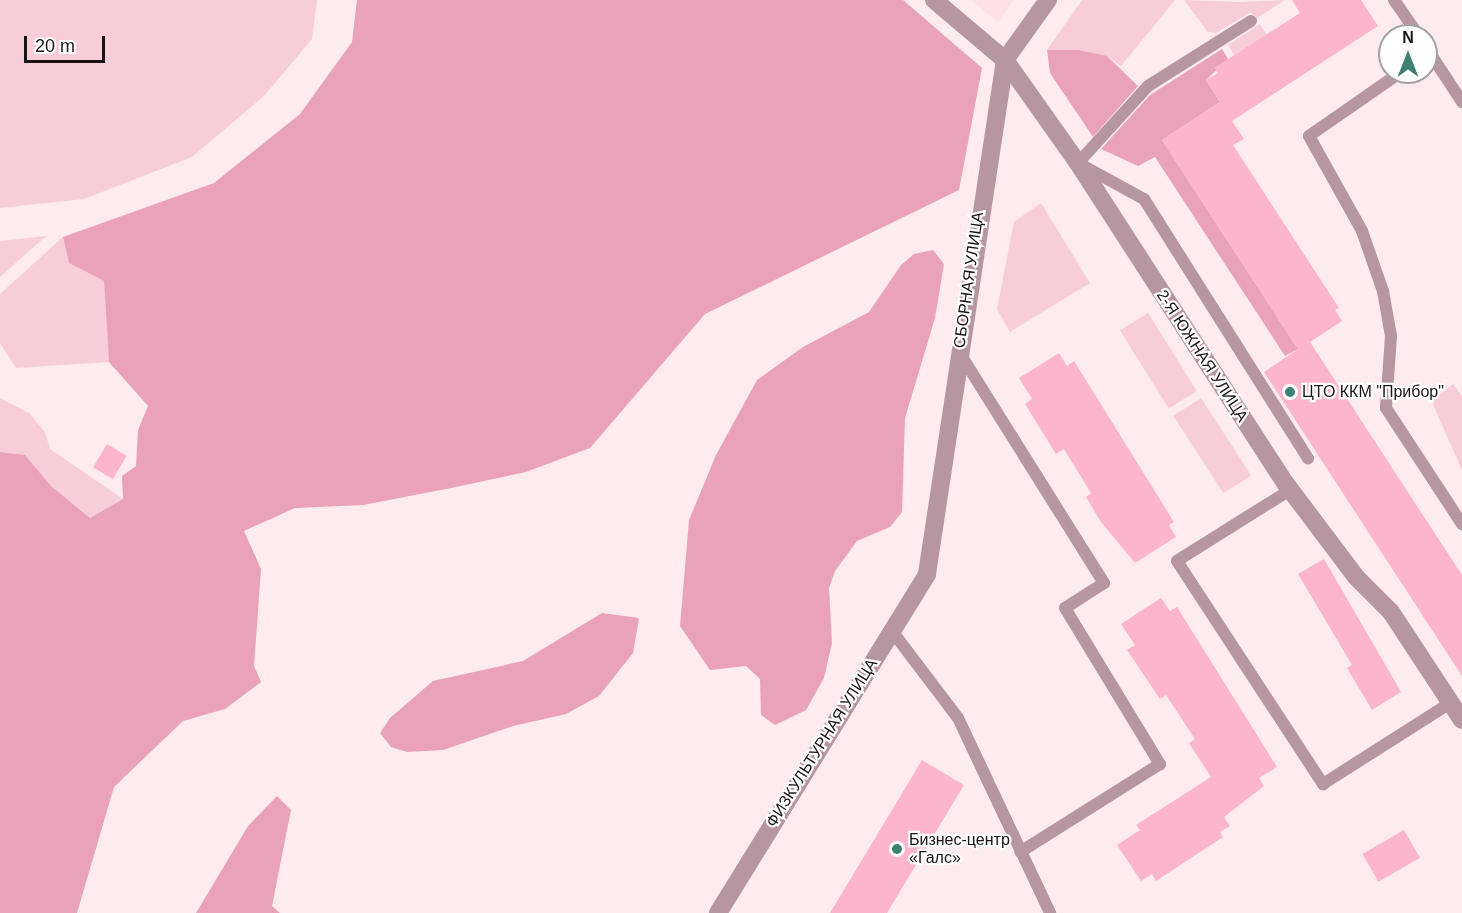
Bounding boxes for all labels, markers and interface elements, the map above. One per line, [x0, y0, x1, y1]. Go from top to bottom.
scale bar [27, 24, 108, 62]
north arrow [1378, 24, 1438, 84]
text: N [1402, 29, 1414, 46]
text: 20 m [35, 36, 75, 56]
street label: СБОРНАЯ УЛИЦА [950, 211, 988, 349]
street label: 2-Я ЮЖНАЯ УЛИЦА [1152, 287, 1252, 425]
place label: ЦТО ККМ "Прибор" [1302, 382, 1444, 402]
marker: ЦТО ККМ "Прибор" [1283, 385, 1297, 399]
street label: ФИЗКУЛЬТУРНАЯ УЛИЦА [762, 655, 882, 831]
place label: Бизнес-центр «Галс» [909, 830, 1010, 868]
marker: Бизнес-центр «Галс» [890, 842, 904, 856]

